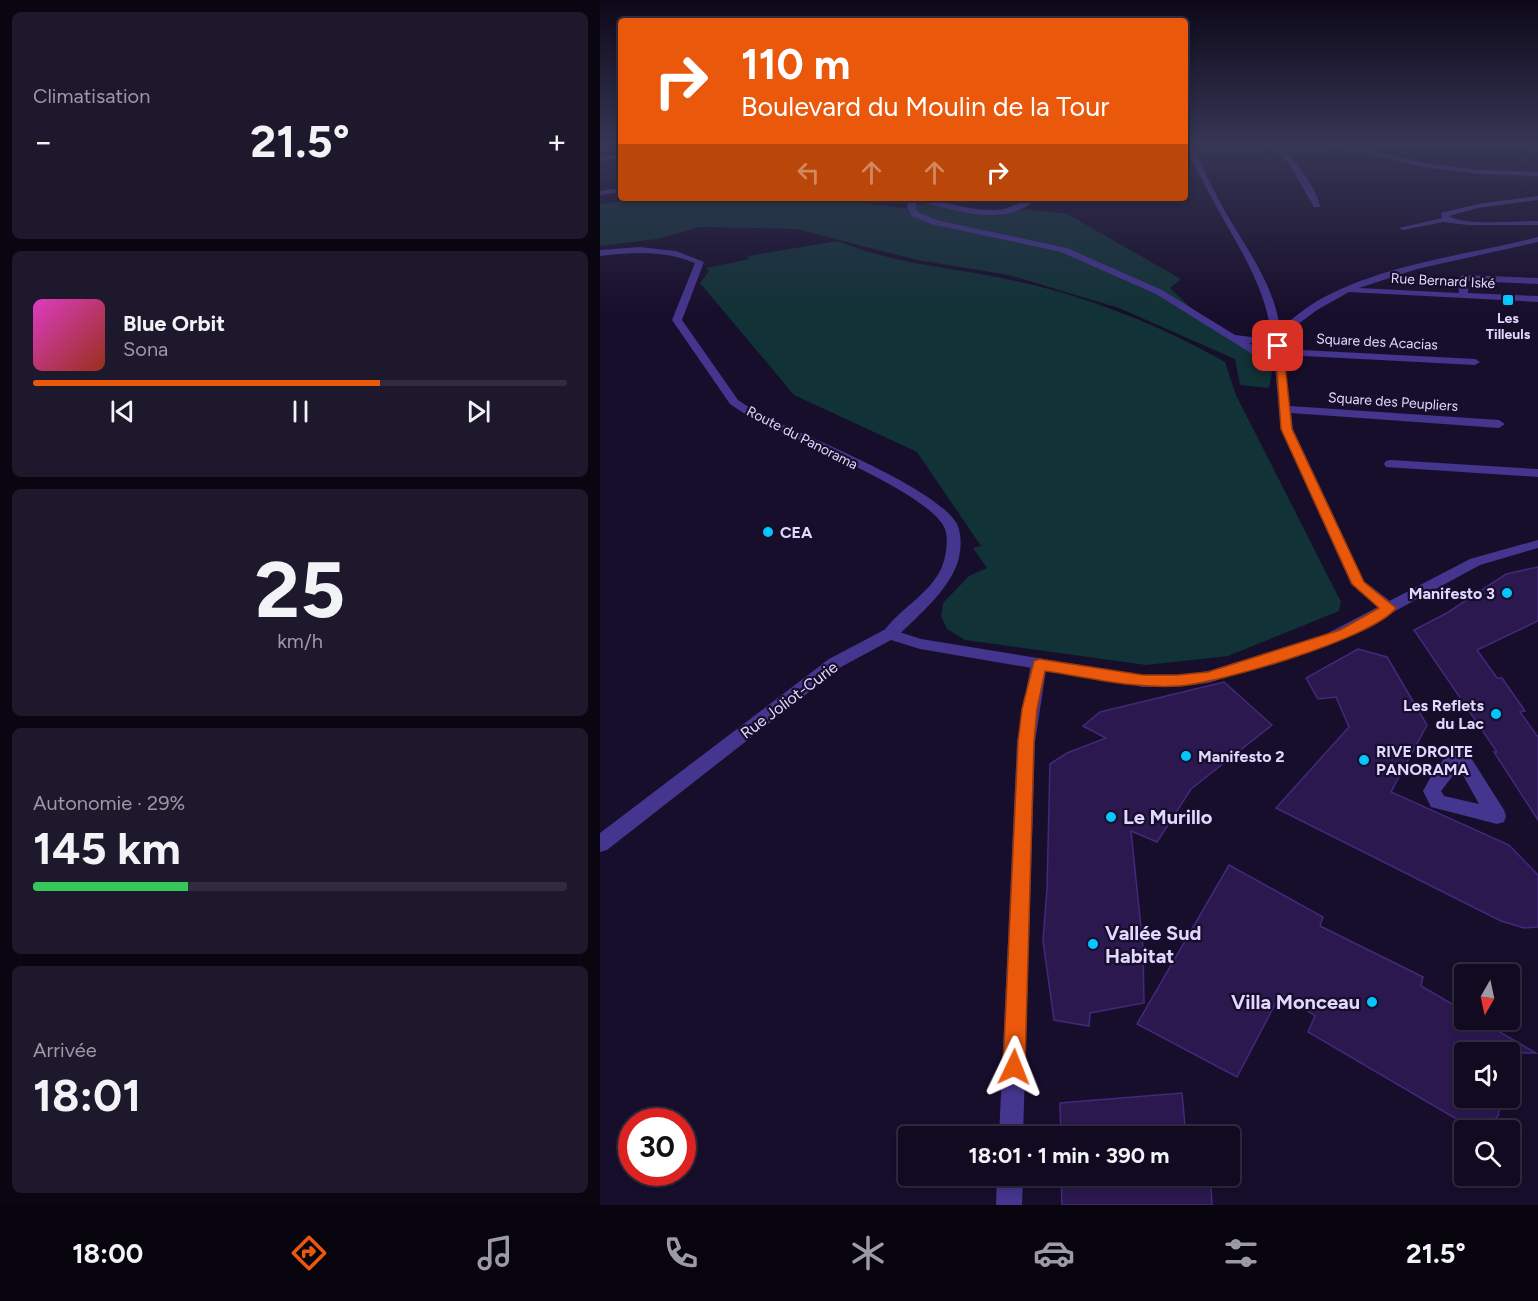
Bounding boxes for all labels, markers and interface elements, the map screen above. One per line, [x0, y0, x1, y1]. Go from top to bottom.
text: 110 m [741, 39, 850, 90]
icon: right [642, 42, 720, 120]
text: Climatisation [33, 84, 150, 108]
text: Boulevard du Moulin de la Tour [741, 90, 1109, 123]
text: 21.5° [250, 114, 350, 168]
text: − [33, 122, 54, 161]
text: + [546, 122, 567, 161]
icon: left [792, 156, 825, 189]
icon: ahead [855, 156, 888, 189]
icon: ahead [918, 156, 951, 189]
icon: right [981, 156, 1014, 189]
street label: Rue Bernard Iské [1390, 270, 1496, 292]
marker: Les Tilleuls [1501, 293, 1515, 307]
text: Blue Orbit [123, 310, 225, 337]
place label: Les Tilleuls [1486, 310, 1531, 343]
pin [1252, 320, 1303, 371]
icon: arrive [1261, 329, 1294, 362]
street label: Square des Acacias [1316, 330, 1438, 354]
text: Sona [123, 337, 168, 361]
street label: Square des Peupliers [1327, 389, 1459, 415]
icon: previous [106, 395, 139, 428]
icon: pause [284, 395, 317, 428]
icon: next [462, 395, 495, 428]
street label: Route du Panorama [744, 403, 860, 473]
place label: CEA [780, 523, 813, 542]
marker: CEA [761, 525, 775, 539]
text: 25 [255, 543, 345, 637]
place label: Manifesto 3 [1409, 584, 1495, 603]
marker: Manifesto 3 [1500, 586, 1514, 600]
text: km/h [277, 629, 323, 653]
street label: Rue Joliot-Curie [737, 657, 842, 743]
place label: Les Reflets du Lac [1403, 696, 1485, 733]
marker: Les Reflets du Lac [1489, 707, 1503, 721]
place label: RIVE DROITE PANORAMA [1376, 742, 1473, 779]
place label: Manifesto 2 [1198, 747, 1285, 766]
marker: Manifesto 2 [1179, 749, 1193, 763]
marker: RIVE DROITE PANORAMA [1357, 753, 1371, 767]
text: Autonomie · 29% [33, 791, 185, 815]
place label: Le Murillo [1123, 805, 1213, 829]
marker: Le Murillo [1104, 810, 1118, 824]
text: 145 km [33, 821, 181, 875]
place label: Vallée Sud Habitat [1105, 921, 1202, 968]
marker: Vallée Sud Habitat [1086, 937, 1100, 951]
north arrow [1454, 964, 1520, 1030]
map controls [1454, 964, 1520, 1186]
place label: Villa Monceau [1231, 990, 1360, 1014]
marker: Villa Monceau [1365, 995, 1379, 1009]
position arrow [982, 1035, 1046, 1099]
text: Arrivée [33, 1038, 97, 1062]
button: sound [1454, 1042, 1520, 1108]
text: 18:01 [33, 1068, 141, 1122]
speed limit sign: 30 [618, 1108, 696, 1186]
button: search [1454, 1120, 1520, 1186]
text: 18:01 · 1 min · 390 m [969, 1142, 1169, 1169]
icon: directions [288, 1232, 330, 1274]
icon: music [474, 1232, 516, 1274]
icon: phone [660, 1232, 702, 1274]
icon: climate [847, 1232, 889, 1274]
icon: car [1033, 1232, 1075, 1274]
icon: filters [1220, 1232, 1262, 1274]
text: 18:00 [72, 1237, 143, 1270]
text: 21.5° [1406, 1237, 1466, 1270]

